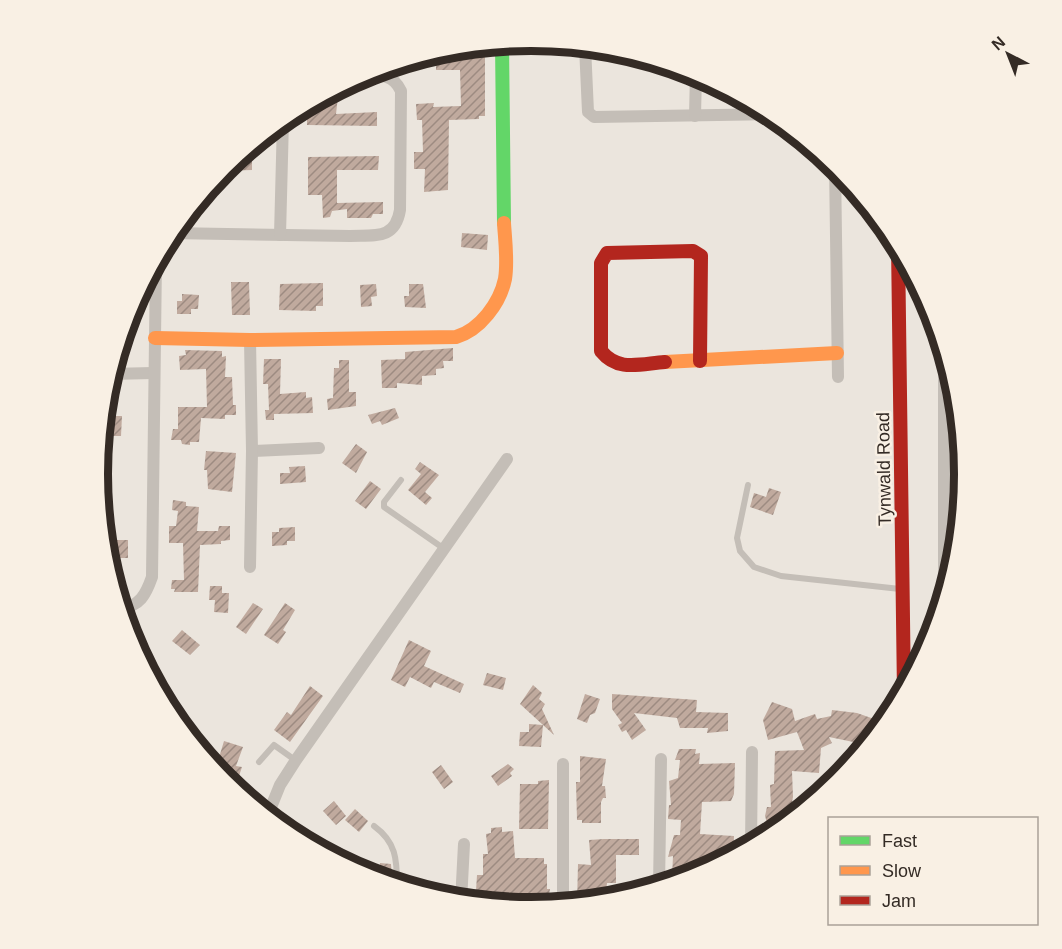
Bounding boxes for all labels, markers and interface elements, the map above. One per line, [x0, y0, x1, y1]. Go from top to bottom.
north arrow [978, 24, 1038, 84]
text: N [988, 33, 1008, 53]
street label: Tynwald Road [873, 412, 895, 526]
legend [828, 817, 1038, 925]
text: Fast [882, 831, 917, 851]
text: Slow [882, 861, 922, 881]
text: Jam [882, 891, 916, 911]

